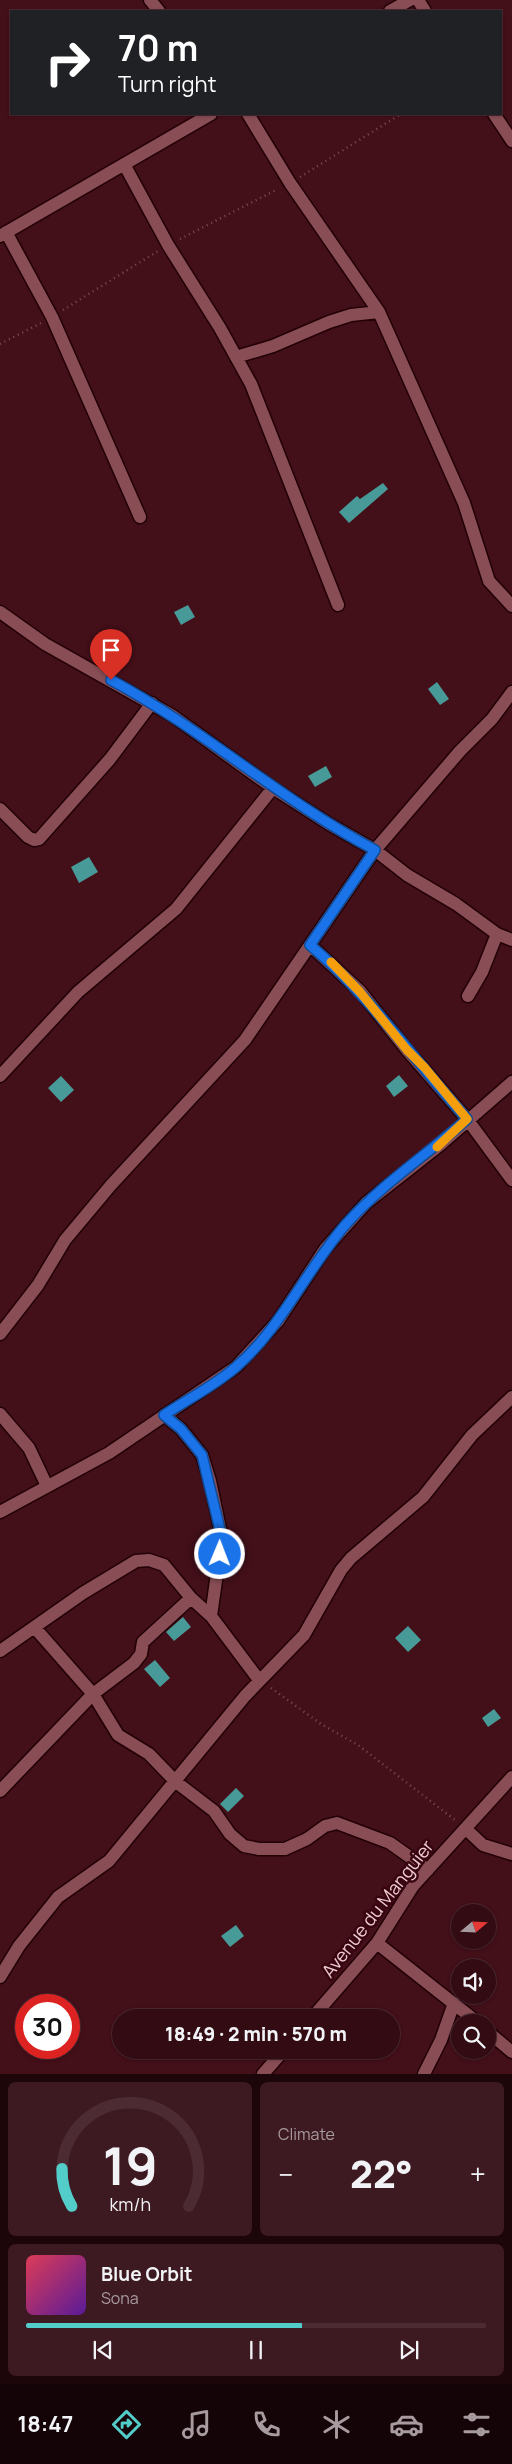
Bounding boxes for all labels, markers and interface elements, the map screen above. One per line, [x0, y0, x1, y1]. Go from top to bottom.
text: 70 m [118, 24, 198, 72]
icon: right [35, 30, 100, 95]
text: Turn right [118, 69, 216, 99]
pin [90, 629, 132, 680]
icon: arrive [97, 636, 125, 664]
position arrow [193, 1527, 245, 1579]
street label: Avenue du Manguier [316, 1834, 439, 1982]
north arrow [451, 1904, 496, 1949]
map controls [451, 1904, 496, 2059]
button: sound [451, 1959, 496, 2004]
speed limit sign: 30 [15, 1994, 80, 2059]
button: search [451, 2014, 496, 2059]
text: 18:49 · 2 min · 570 m [165, 2021, 347, 2047]
text: Climate [278, 2123, 335, 2145]
text: 19 [102, 2130, 158, 2201]
text: 22° [350, 2147, 413, 2199]
text: − [278, 2155, 293, 2193]
text: + [470, 2155, 486, 2193]
text: km/h [109, 2192, 151, 2216]
text: Blue Orbit [101, 2261, 193, 2287]
text: Sona [101, 2287, 139, 2309]
icon: previous [89, 2336, 117, 2364]
icon: pause [242, 2336, 270, 2364]
icon: next [395, 2336, 423, 2364]
icon: directions [109, 2407, 144, 2442]
icon: music [179, 2407, 214, 2442]
icon: phone [249, 2407, 284, 2442]
icon: climate [319, 2407, 354, 2442]
icon: car [389, 2407, 424, 2442]
icon: filters [459, 2407, 494, 2442]
text: 18:47 [18, 2409, 73, 2439]

